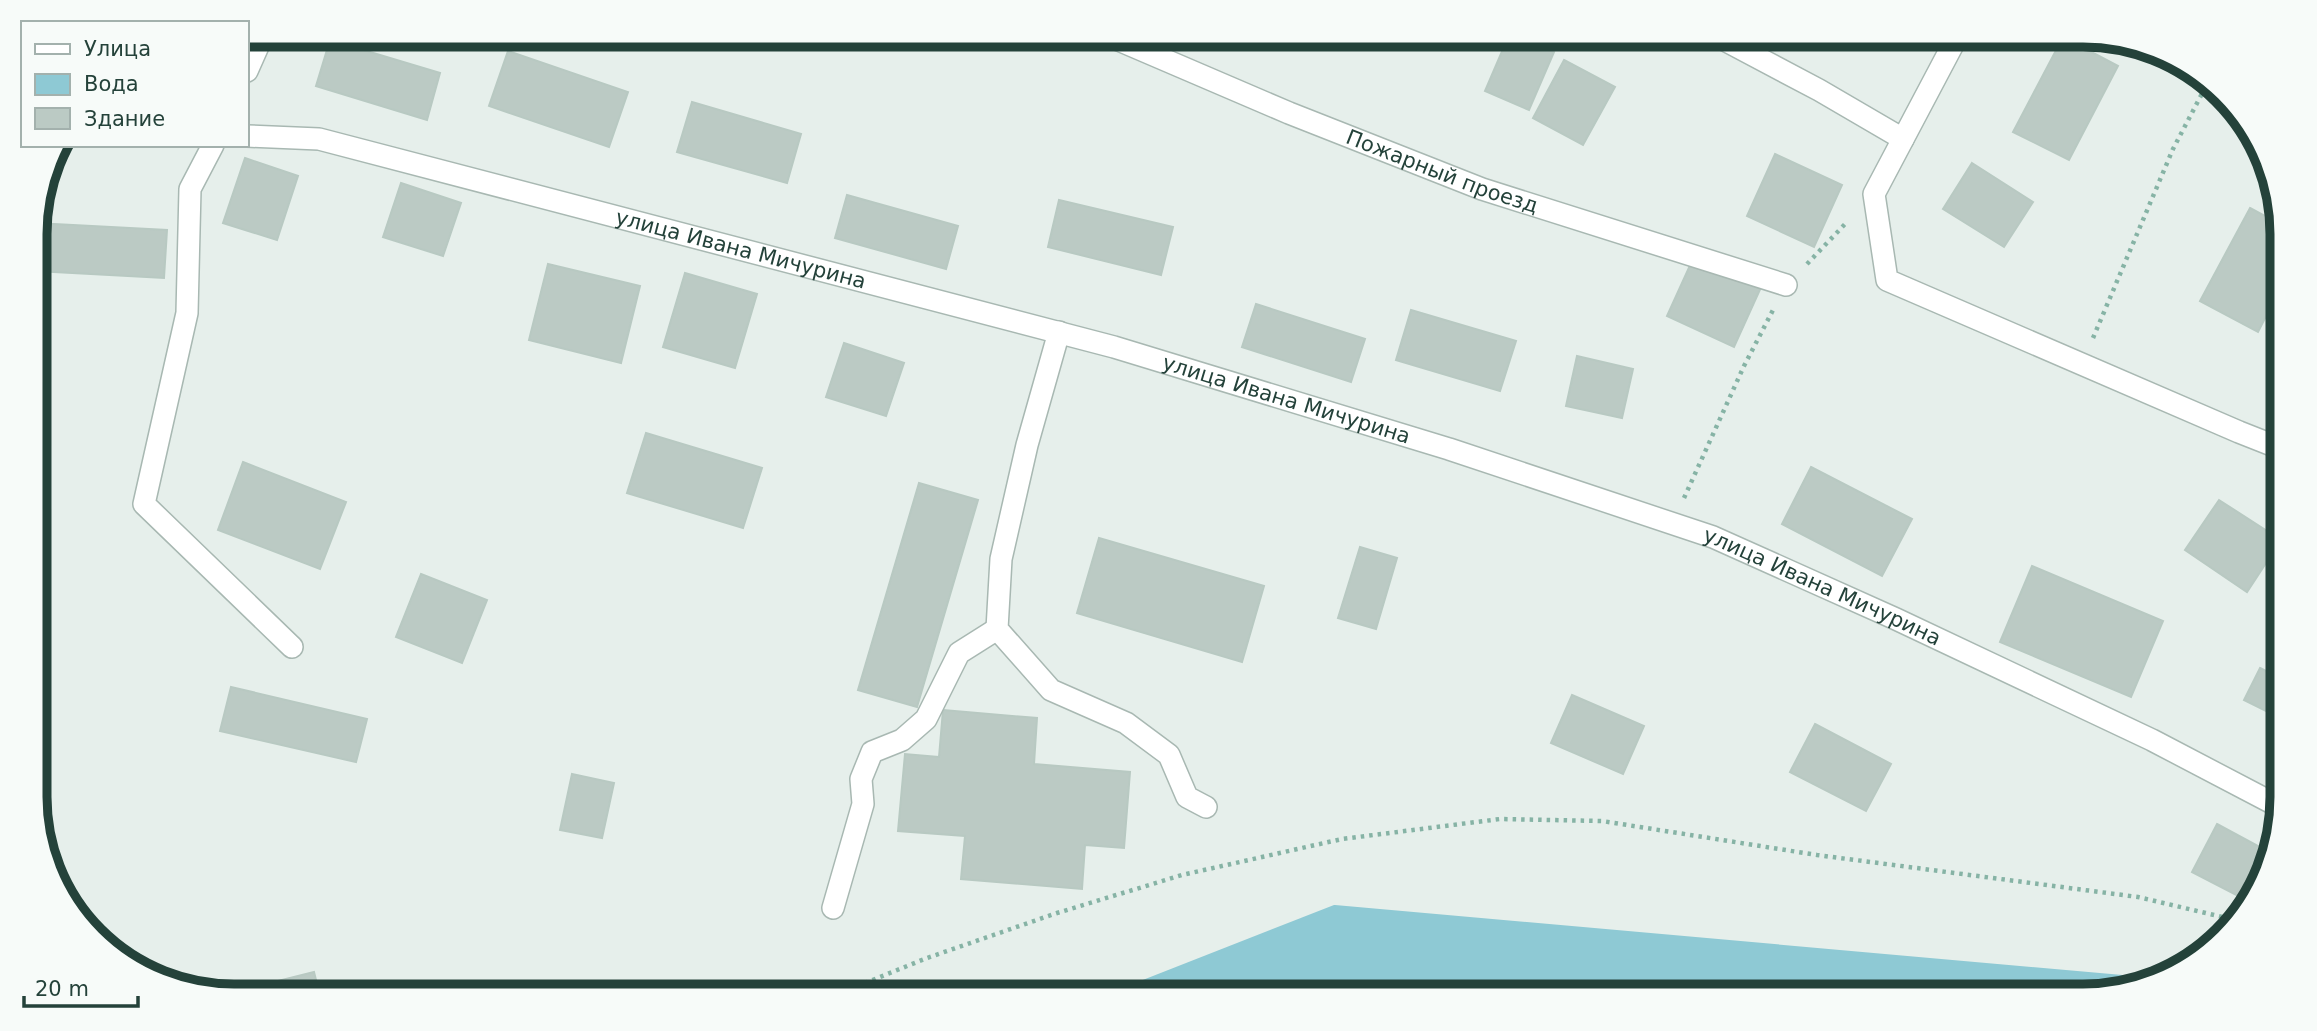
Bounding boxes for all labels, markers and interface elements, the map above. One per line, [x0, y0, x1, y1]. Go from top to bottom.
legend [21, 21, 248, 147]
text: Улица [84, 37, 151, 61]
text: Вода [84, 72, 139, 96]
text: Здание [84, 107, 165, 131]
street label: Пожарный проезд [1343, 125, 1541, 218]
street label: улица Ивана Мичурина [613, 205, 869, 294]
street label: улица Ивана Мичурина [1160, 350, 1413, 449]
street label: улица Ивана Мичурина [1700, 523, 1945, 650]
scale bar [24, 964, 138, 1008]
text: 20 m [35, 977, 89, 1001]

